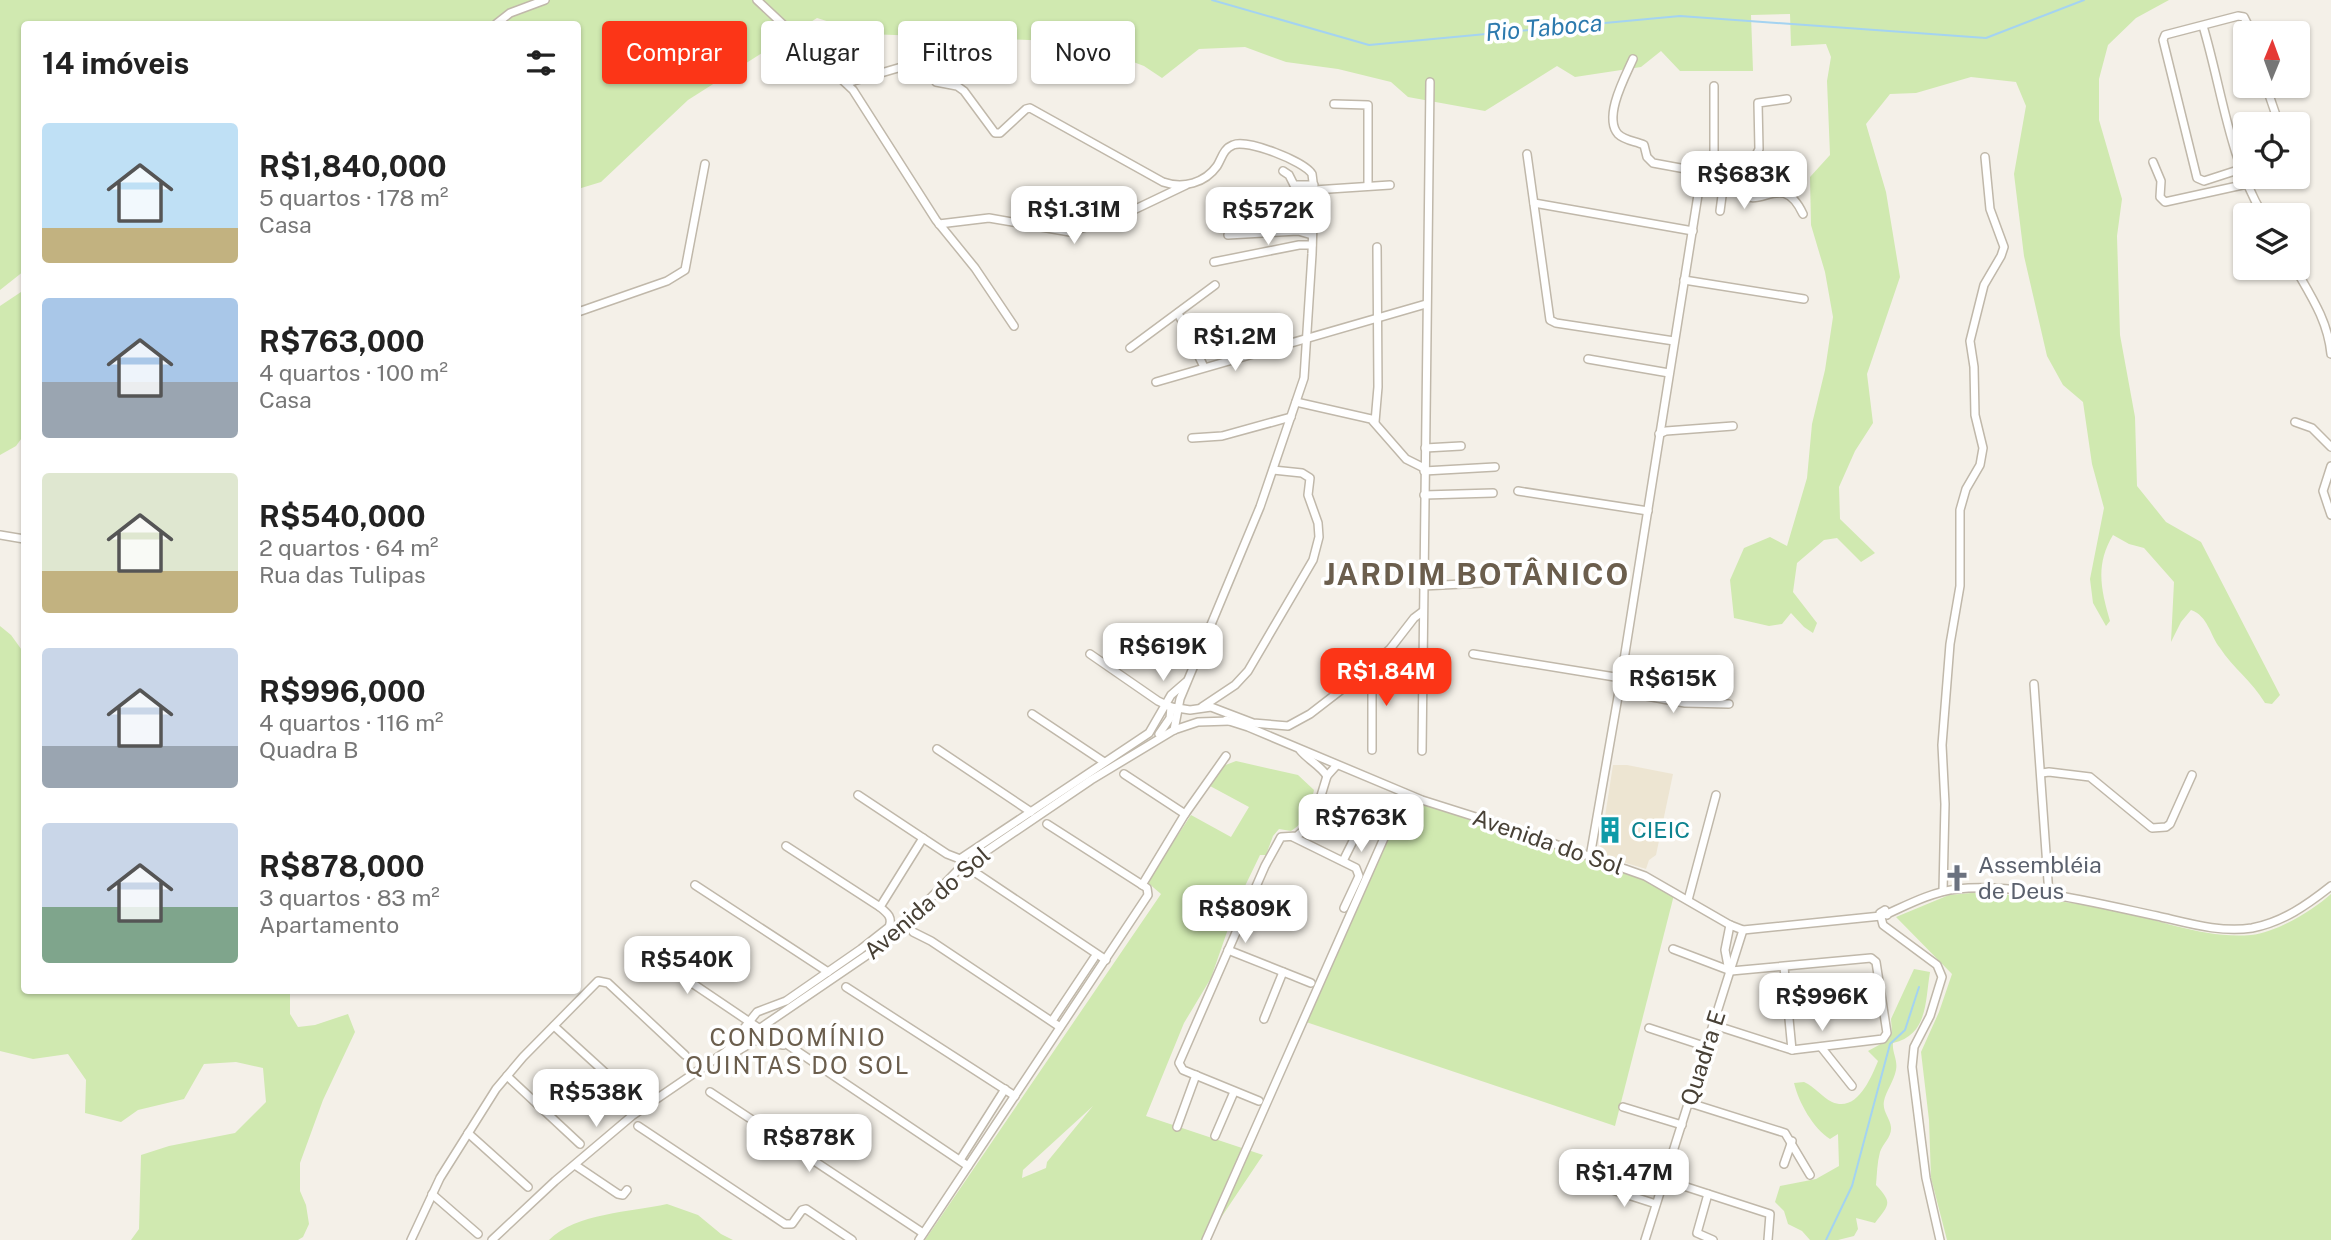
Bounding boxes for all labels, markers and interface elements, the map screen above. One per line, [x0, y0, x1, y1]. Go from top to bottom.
water label: Rio Taboca [1484, 8, 1603, 46]
chip: Comprar [602, 21, 747, 84]
chip: Alugar [761, 21, 884, 84]
chip: Filtros [898, 21, 1017, 84]
chip: Novo [1031, 21, 1135, 84]
north arrow [2233, 21, 2310, 98]
map controls [2233, 21, 2310, 280]
icon: filters [522, 44, 560, 82]
text: 14 imóveis [42, 45, 189, 81]
button: locate [2233, 112, 2310, 189]
text: R$1,840,000 [259, 148, 447, 184]
icon: home [98, 151, 182, 235]
pin: R$683K [1687, 152, 1801, 211]
text: R$683K [1697, 160, 1791, 187]
text: 5 quartos · 178 m² [259, 184, 448, 211]
pin: R$1.31M [1009, 187, 1139, 246]
pin: R$572K [1211, 188, 1325, 247]
text: R$1.31M [1027, 195, 1121, 222]
text: R$572K [1222, 196, 1314, 223]
button: layers [2233, 203, 2310, 280]
text: Casa [259, 211, 312, 238]
pin: R$1.2M [1178, 314, 1292, 373]
text: R$1.2M [1193, 322, 1277, 349]
text: R$763,000 [259, 323, 425, 359]
icon: home [98, 326, 182, 410]
text: 4 quartos · 100 m² [259, 359, 448, 386]
text: Casa [259, 386, 312, 413]
text: R$540,000 [259, 498, 426, 534]
icon: home [98, 501, 182, 585]
text: 2 quartos · 64 m² [259, 534, 439, 561]
district label: JARDIM BOTÂNICO [1324, 556, 1630, 592]
text: Rua das Tulipas [259, 561, 426, 588]
pin: R$619K [1106, 624, 1220, 683]
text: R$619K [1119, 632, 1207, 659]
pin: R$1.84M [1321, 648, 1451, 708]
pin: R$615K [1616, 656, 1730, 715]
text: R$1.84M [1336, 657, 1436, 684]
text: R$615K [1629, 664, 1717, 691]
text: R$996,000 [259, 673, 426, 709]
icon: home [98, 676, 182, 760]
text: 4 quartos · 116 m² [259, 709, 444, 736]
text: Quadra B [259, 736, 358, 763]
pin: R$763K [1304, 794, 1418, 854]
text: R$763K [1315, 803, 1407, 830]
street label: Avenida do Sol [1469, 803, 1627, 880]
building icon: CIEIC [1595, 815, 1625, 845]
place label: CIEIC [1631, 816, 1690, 843]
street label: Avenida do Sol [858, 841, 995, 965]
text: R$878,000 [259, 848, 425, 884]
icon: home [98, 851, 182, 935]
place label: Assembléia de Deus [1978, 851, 2102, 904]
church icon: Assembléia de Deus [1942, 863, 1972, 893]
text: 3 quartos · 83 m² [259, 884, 440, 911]
pin: R$809K [1188, 886, 1302, 945]
text: R$809K [1198, 894, 1292, 921]
text: Apartamento [259, 911, 399, 938]
pin: R$540K [630, 936, 744, 996]
text: R$540K [640, 945, 734, 972]
pin: R$996K [1765, 974, 1879, 1033]
text: R$996K [1775, 982, 1869, 1009]
street label: Quadra E [1674, 1007, 1731, 1109]
district label: CONDOMÍNIO QUINTAS DO SOL [685, 1023, 911, 1079]
pin: R$538K [539, 1070, 653, 1129]
text: R$538K [549, 1078, 643, 1105]
pin: R$878K [752, 1114, 866, 1174]
text: R$878K [763, 1123, 855, 1150]
pin: R$1.47M [1559, 1150, 1689, 1209]
text: R$1.47M [1575, 1158, 1673, 1185]

